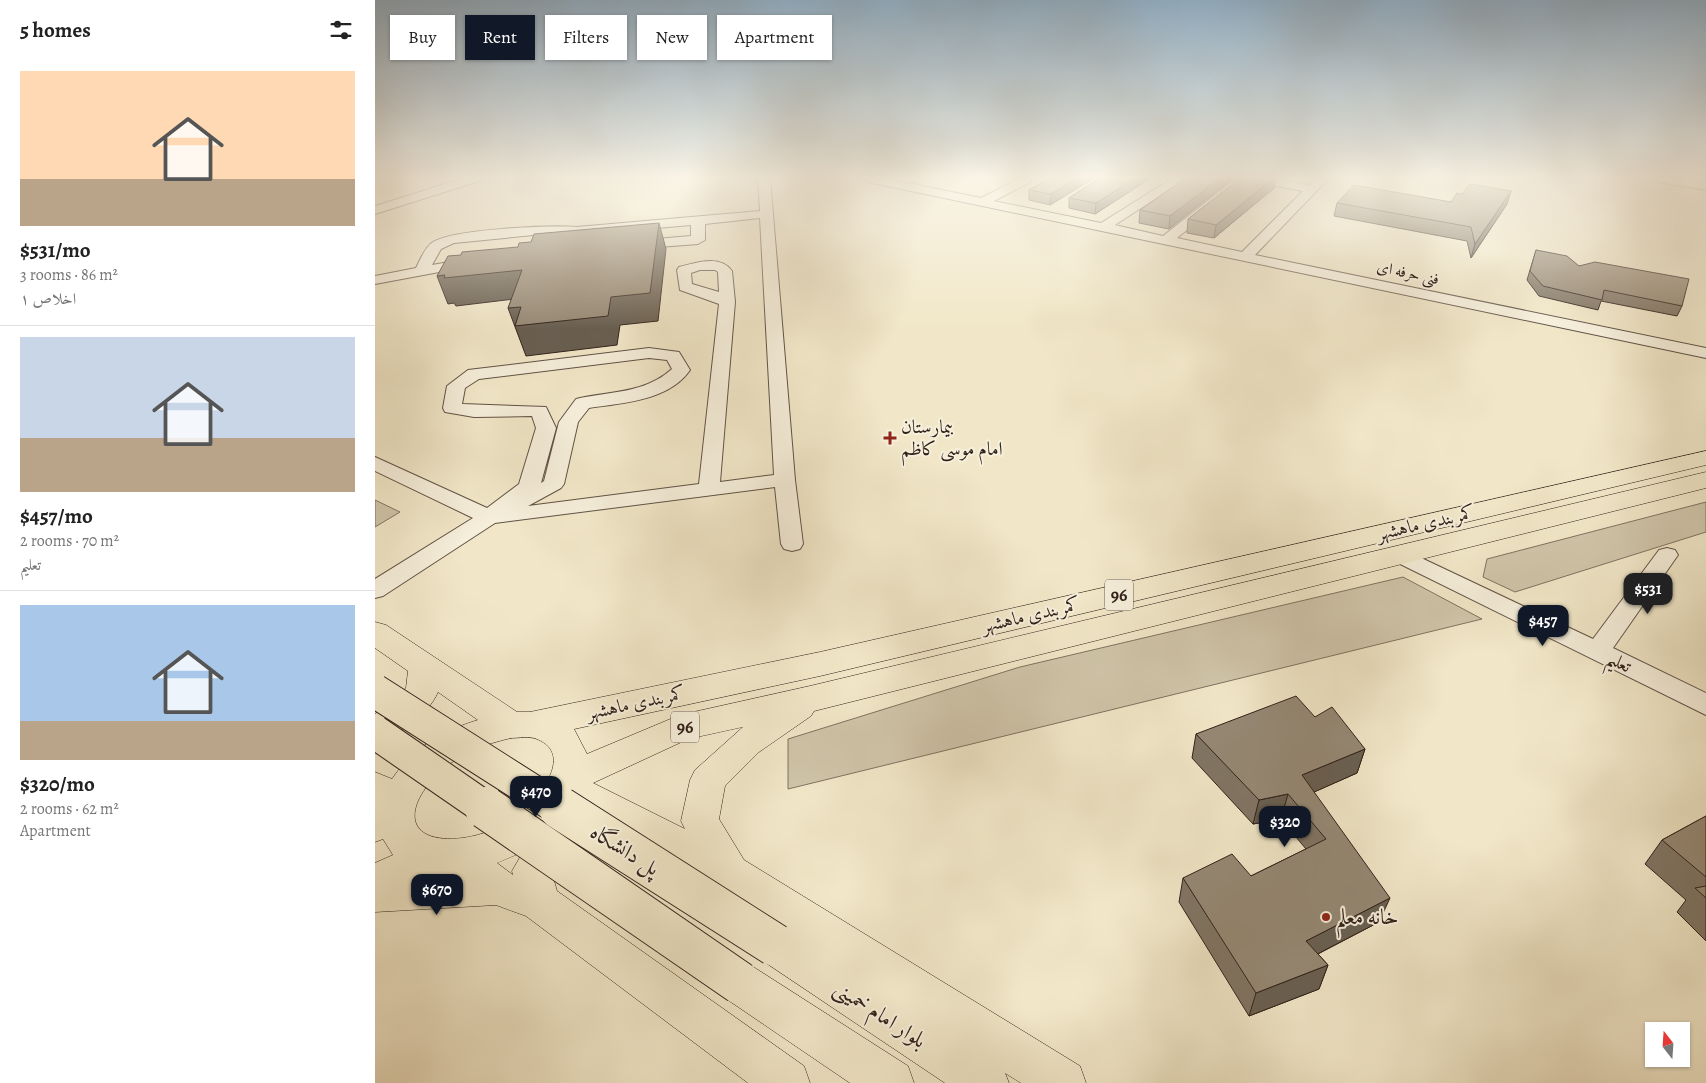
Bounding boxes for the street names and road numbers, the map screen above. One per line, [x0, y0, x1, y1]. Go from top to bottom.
street label: فنی حرفه ای [1375, 256, 1441, 290]
street label: کمربندی ماهشهر [1372, 499, 1478, 547]
road number: 96 [1105, 580, 1133, 610]
street label: کمربندی ماهشهر [977, 591, 1083, 639]
street label: تعلیم [1599, 645, 1636, 685]
street label: کمربندی ماهشهر [582, 680, 688, 727]
road number: 96 [671, 712, 699, 742]
street label: پل دانشگاه [584, 817, 667, 885]
street label: بلوار امام خمینی [826, 973, 932, 1058]

